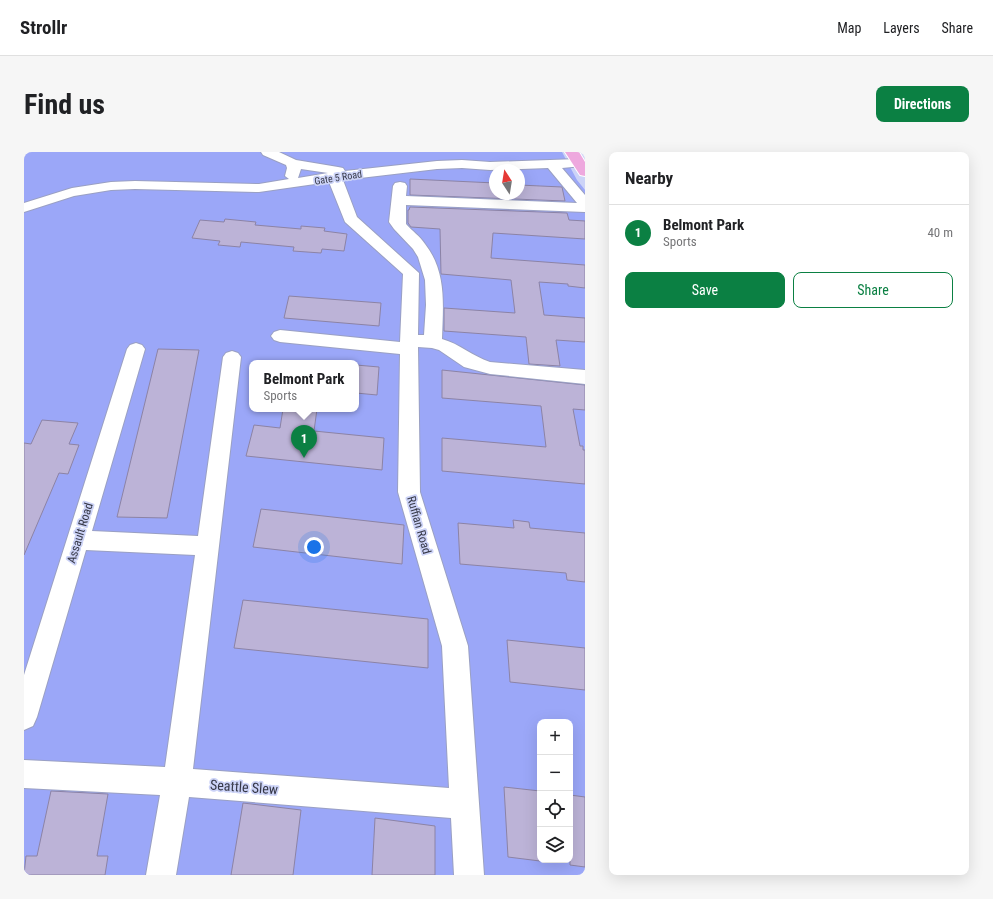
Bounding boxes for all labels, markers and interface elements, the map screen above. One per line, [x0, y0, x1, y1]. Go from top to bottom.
text: Strollr [20, 16, 67, 39]
text: Map [837, 20, 861, 36]
text: Layers [883, 20, 920, 36]
text: Share [942, 20, 973, 36]
button: Directions [876, 86, 969, 122]
text: Find us [24, 88, 105, 121]
north arrow [489, 164, 525, 200]
street label: Gate 5 Road [314, 168, 363, 187]
text: Nearby [625, 168, 673, 188]
text: Belmont Park [663, 216, 744, 234]
text: 1 [635, 225, 641, 240]
text: 40 m [927, 225, 953, 240]
text: Sports [663, 234, 697, 249]
button: Save [625, 272, 785, 308]
button: Share [793, 272, 953, 308]
popup [249, 360, 359, 412]
text: Belmont Park [263, 370, 345, 388]
text: Sports [263, 388, 297, 403]
pin: 1 [291, 425, 317, 458]
street label: Ruffian Road [404, 494, 434, 556]
street label: Assault Road [64, 501, 96, 565]
your location [304, 537, 324, 557]
map controls [537, 719, 573, 863]
button: + [537, 719, 573, 755]
button: − [537, 755, 573, 791]
street label: Seattle Slew [210, 777, 278, 797]
button: locate [537, 791, 573, 827]
button: layers [537, 827, 573, 863]

